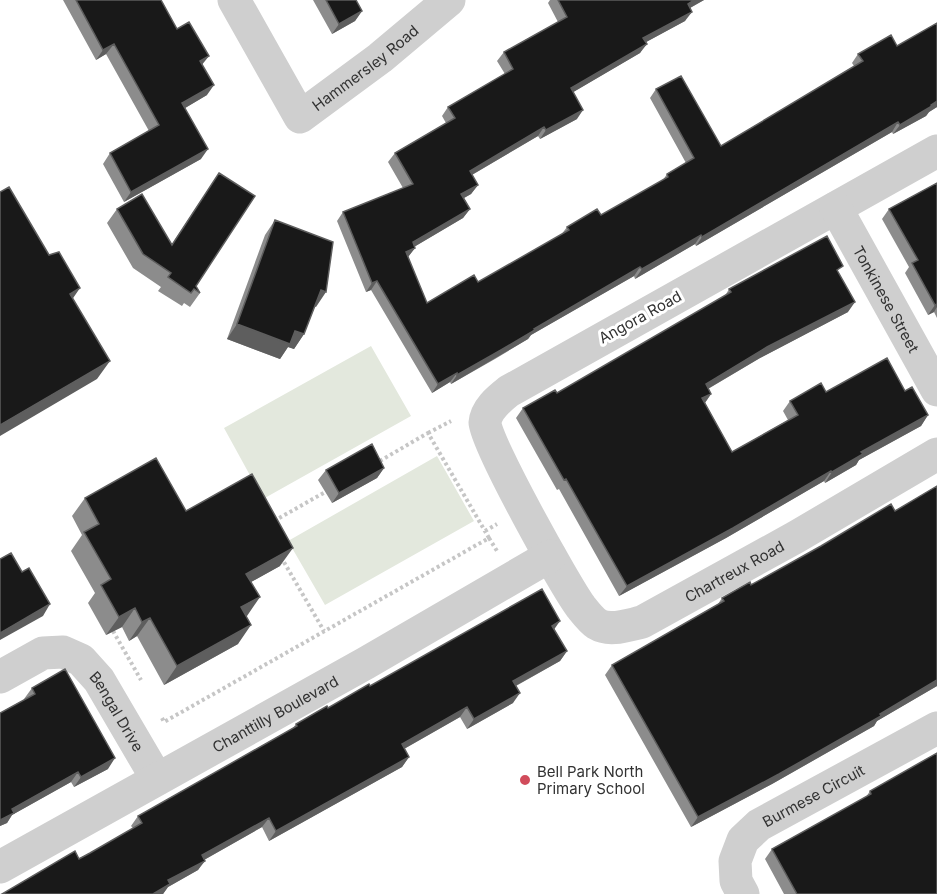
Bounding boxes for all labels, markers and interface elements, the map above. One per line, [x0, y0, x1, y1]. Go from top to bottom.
street label: Hammersley Road [308, 21, 422, 115]
street label: Tonkinese Street [849, 242, 924, 356]
street label: Angora Road [595, 286, 685, 348]
street label: Chartreux Road [681, 536, 787, 606]
street label: Bengal Drive [86, 667, 148, 755]
street label: Chanttilly Boulevard [209, 671, 342, 756]
street label: Burmese Circuit [759, 760, 868, 831]
place label: Bell Park North Primary School [537, 762, 645, 798]
marker: Bell Park North Primary School [518, 773, 532, 787]

